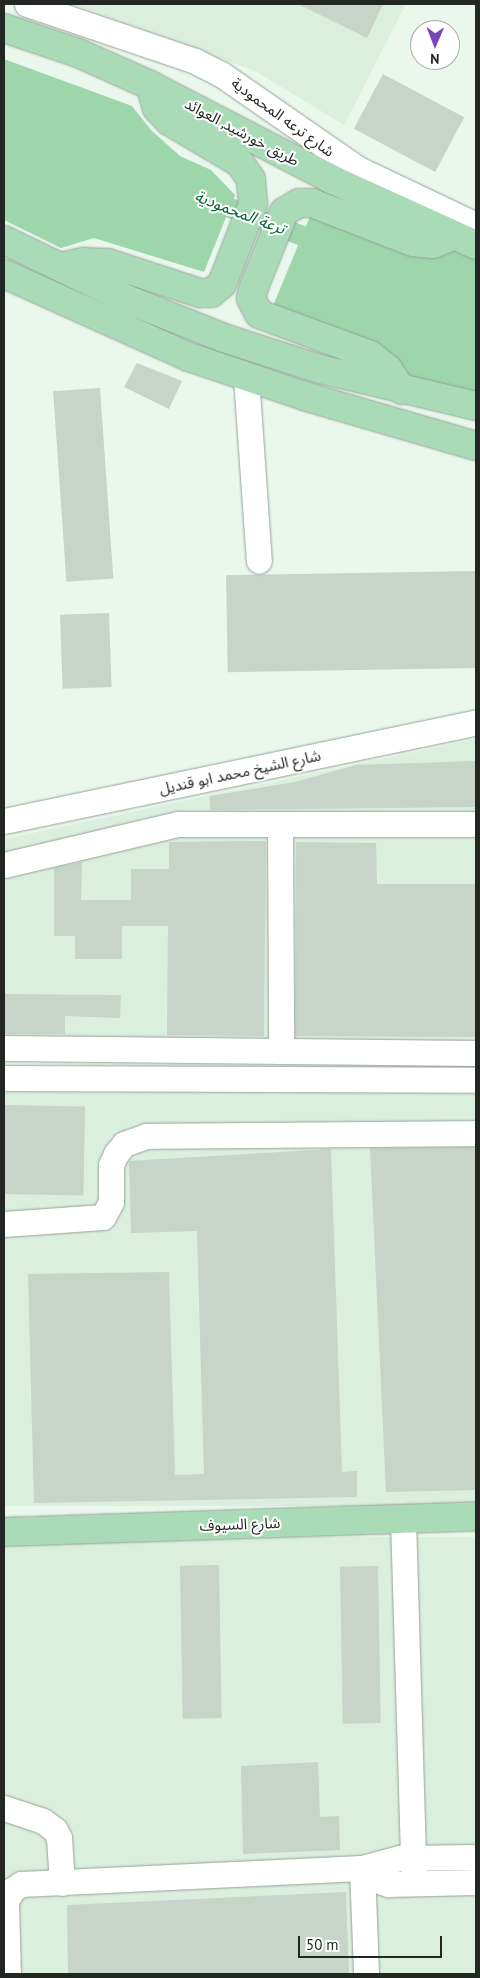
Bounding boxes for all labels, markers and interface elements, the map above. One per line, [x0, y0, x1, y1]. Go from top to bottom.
north arrow [410, 20, 460, 70]
text: N [430, 50, 440, 68]
street label: شارع ترعه المحمودية [228, 74, 338, 160]
street label: طريق خورشيد, العوائد [181, 94, 303, 170]
water label: ترعة المحمودية [192, 186, 288, 238]
street label: شارع الشيخ محمد ابو قنديل [158, 746, 322, 798]
street label: شارع السيوف [199, 1514, 281, 1534]
scale bar [300, 1926, 444, 1958]
text: 50 m [306, 1935, 339, 1954]

